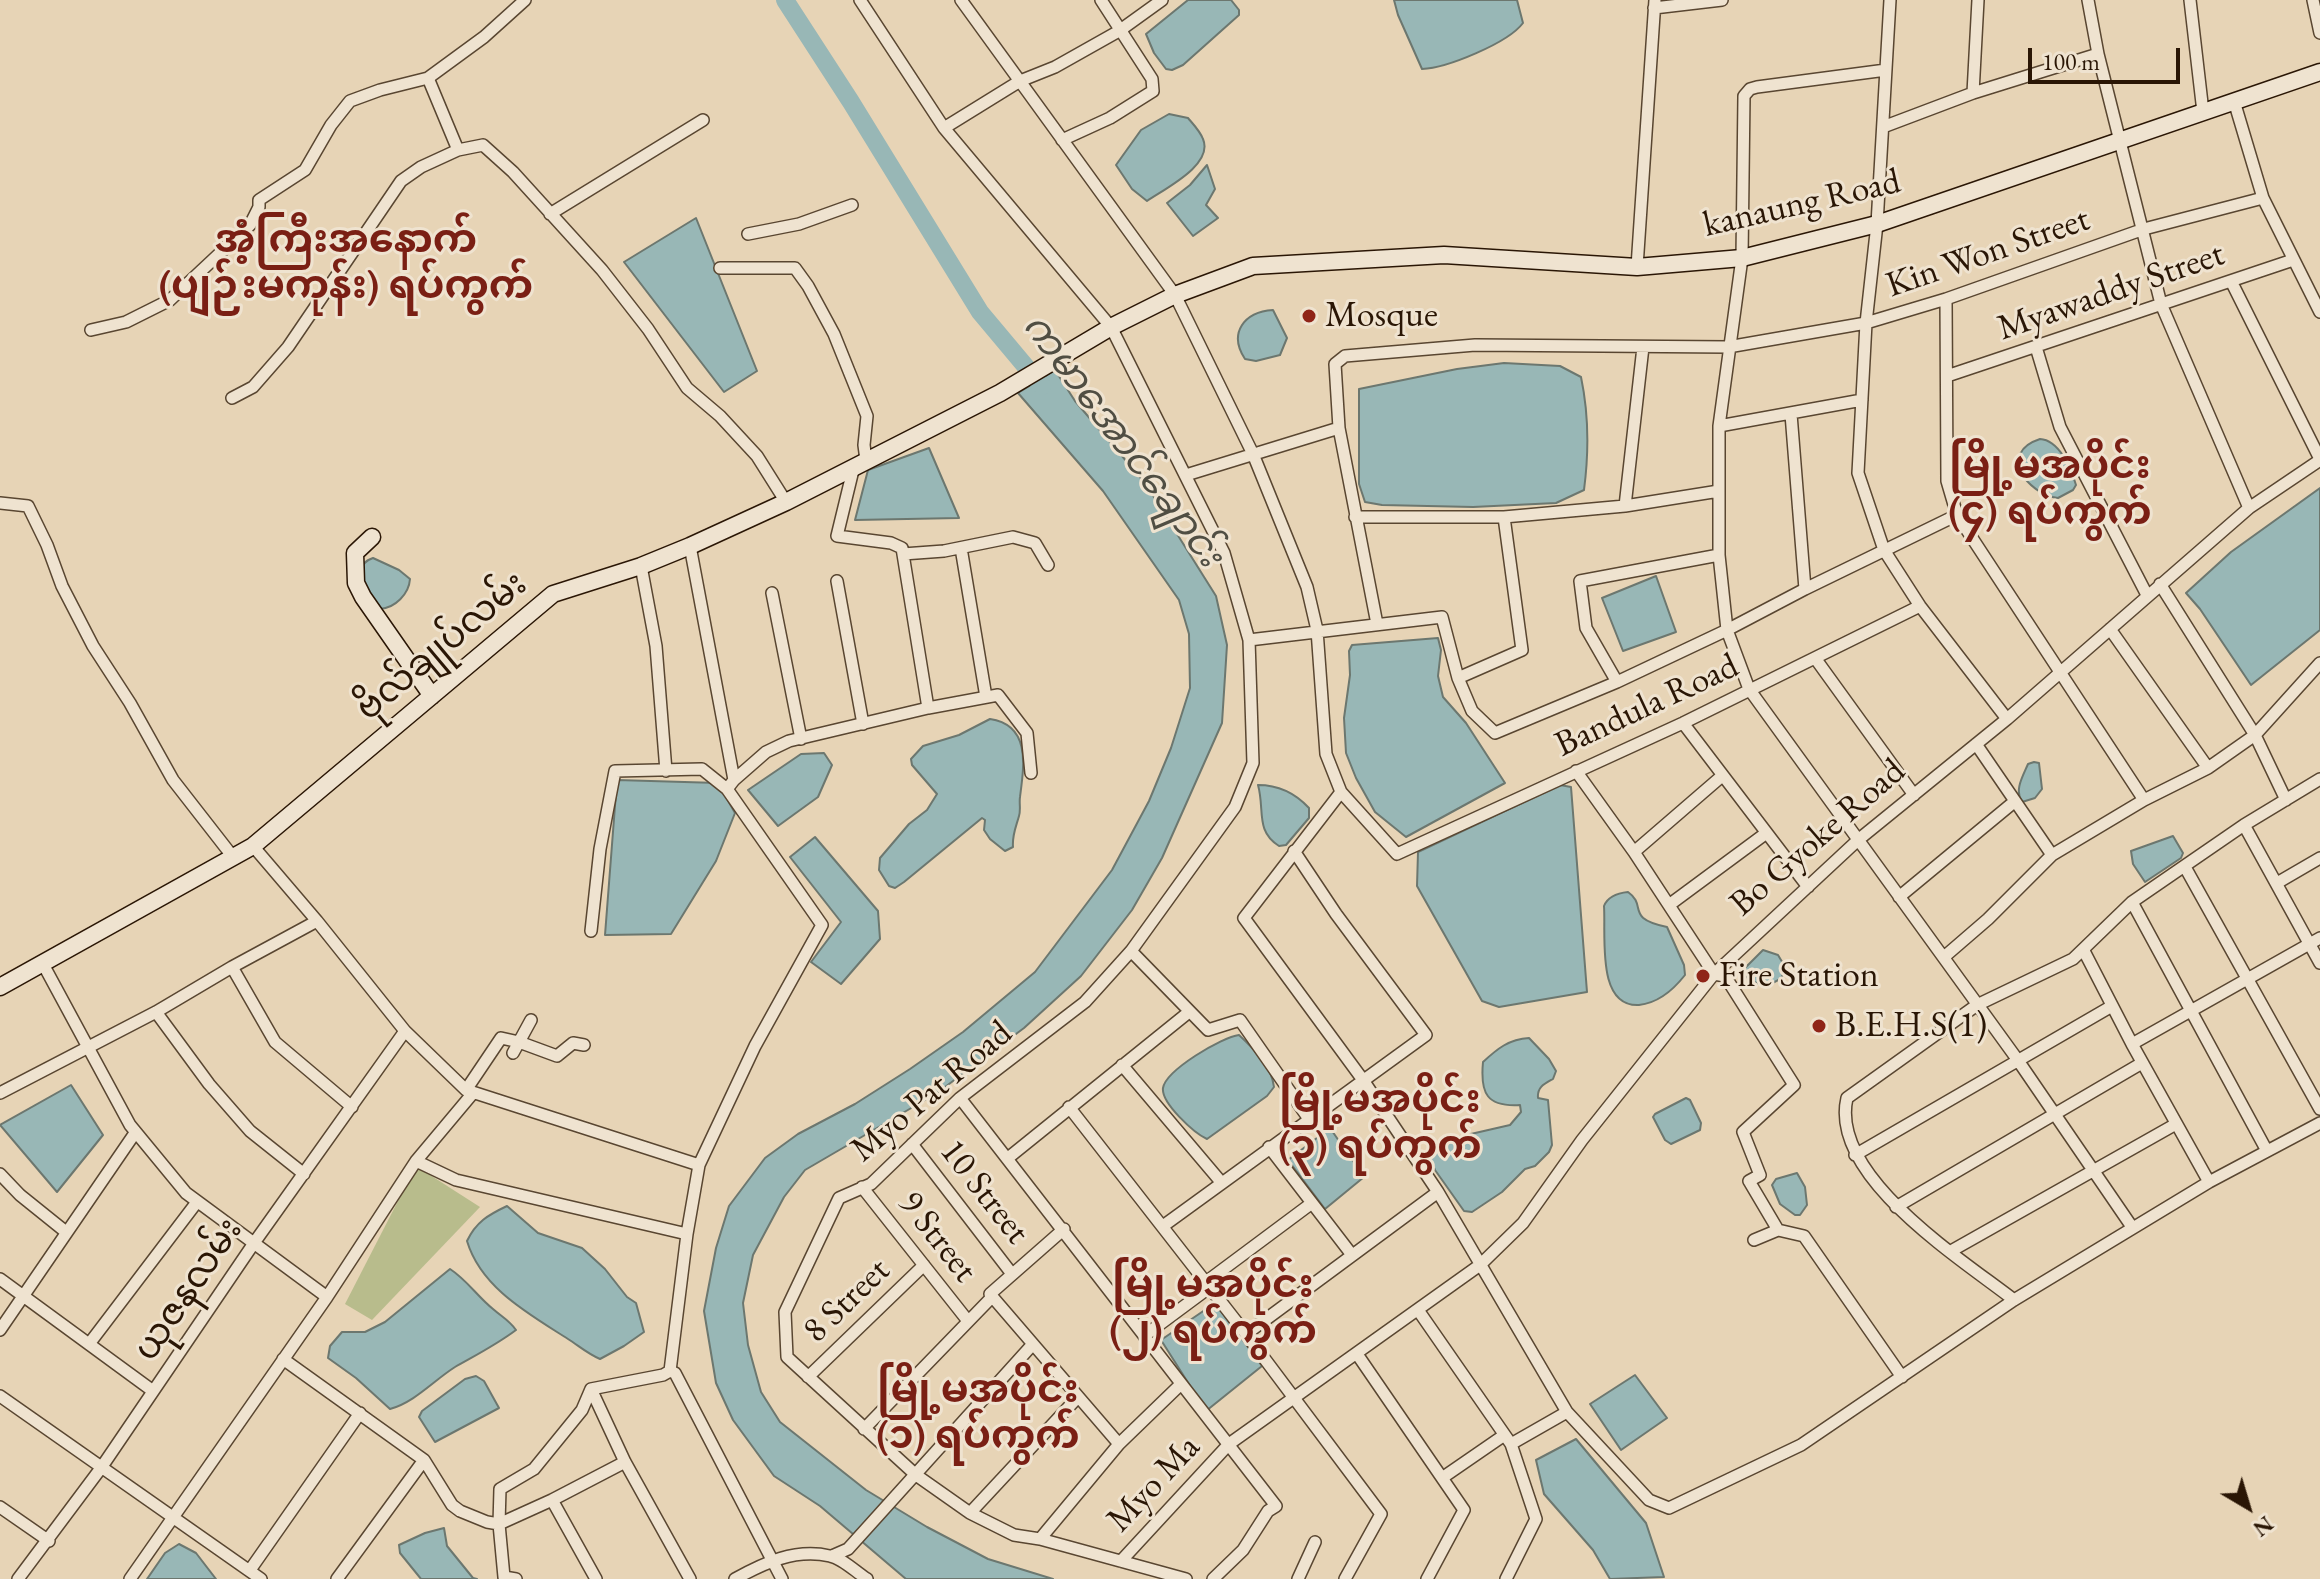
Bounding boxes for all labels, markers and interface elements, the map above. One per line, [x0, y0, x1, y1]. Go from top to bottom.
scale bar [2032, 32, 2184, 82]
text: 100 m [2042, 46, 2100, 77]
street label: kanaung Road [1699, 160, 1905, 248]
street label: Kin Won Street [1881, 198, 2095, 308]
district label: အံ့ကြီးအနောက် (ပျဉ်းမကုန်း) ရပ်ကွက် [159, 217, 533, 311]
street label: Myawaddy Street [1992, 233, 2230, 351]
place label: Mosque [1325, 294, 1438, 338]
water label: ကမာအောင်ချောင်း [1012, 305, 1232, 577]
marker: Mosque [1300, 307, 1318, 325]
district label: မြို့မအပိုင်း (၄) ရပ်ကွက် [1948, 443, 2152, 537]
street label: ဗိုလ်ချုပ်လမ်း [348, 563, 536, 731]
street label: Bandula Road [1548, 645, 1746, 767]
street label: Bo Gyoke Road [1722, 750, 1914, 926]
place label: Fire Station [1719, 954, 1879, 998]
marker: Fire Station [1694, 967, 1712, 985]
place label: B.E.H.S(1) [1835, 1004, 1987, 1048]
street label: Myo Pat Road [843, 1012, 1021, 1172]
marker: B.E.H.S(1) [1810, 1017, 1828, 1035]
district label: မြို့မအပိုင်း (၃) ရပ်ကွက် [1278, 1077, 1482, 1171]
street label: 10 Street [930, 1131, 1038, 1253]
street label: 9 Street [888, 1183, 986, 1291]
street label: ယုဇနလမ်း [126, 1210, 252, 1370]
street label: 8 Street [795, 1249, 899, 1353]
district label: မြို့မအပိုင်း (၂) ရပ်ကွက် [1109, 1262, 1317, 1356]
district label: မြို့မအပိုင်း (၁) ရပ်ကွက် [876, 1367, 1080, 1461]
street label: Myo Ma [1098, 1426, 1210, 1542]
north arrow [2208, 1467, 2288, 1547]
text: N [2247, 1509, 2279, 1543]

